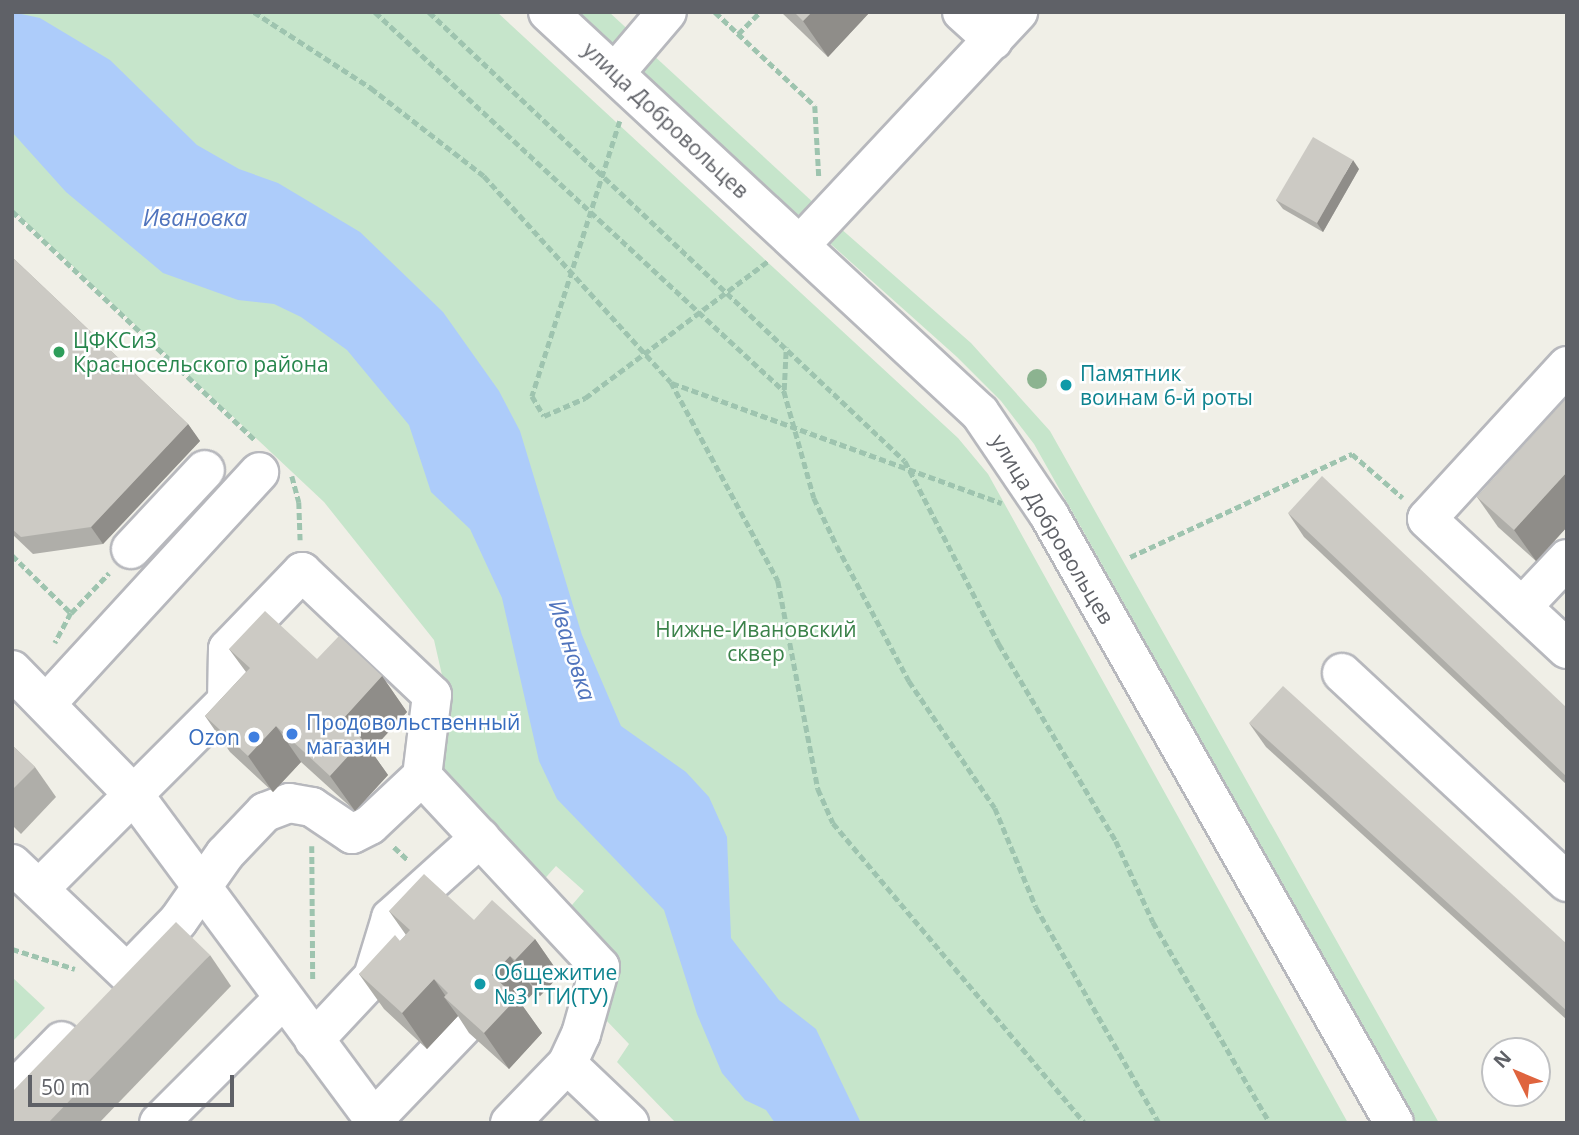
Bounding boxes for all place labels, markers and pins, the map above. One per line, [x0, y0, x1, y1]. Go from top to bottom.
place label: ЦФКСиЗ Красносельского района [73, 327, 329, 377]
marker: ЦФКСиЗ Красносельского района [51, 344, 67, 360]
place label: Памятник воинам 6-й роты [1080, 360, 1253, 410]
marker: Памятник воинам 6-й роты [1058, 377, 1074, 393]
place label: Продовольственный магазин [306, 709, 520, 759]
place label: Ozon [188, 724, 240, 750]
marker: Продовольственный магазин [284, 726, 300, 742]
marker: Ozon [246, 729, 262, 745]
place label: Общежитие №3 ГТИ(ТУ) [494, 959, 617, 1009]
marker: Общежитие №3 ГТИ(ТУ) [472, 976, 488, 992]

